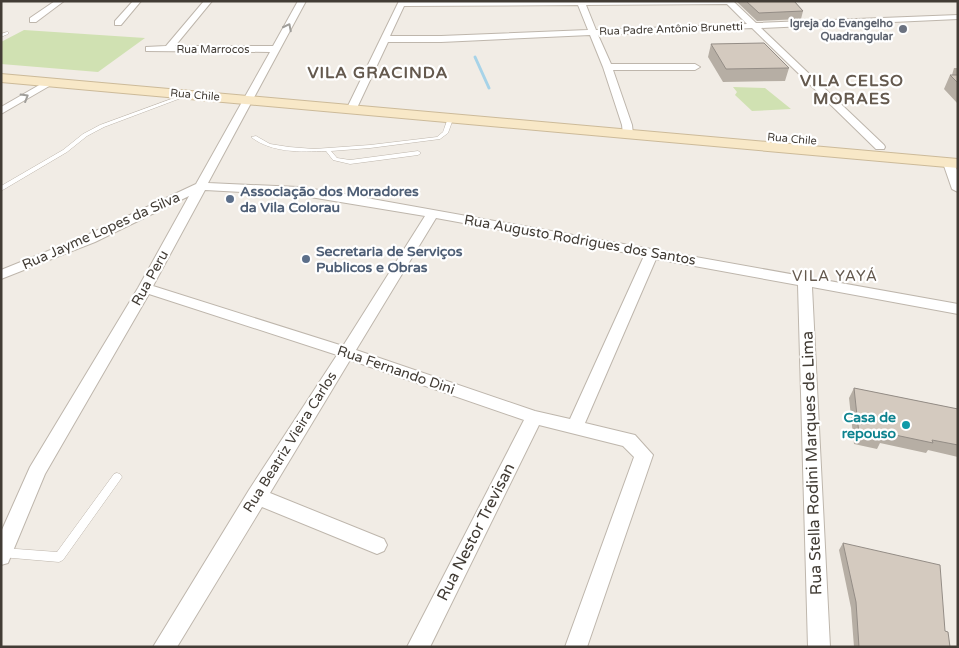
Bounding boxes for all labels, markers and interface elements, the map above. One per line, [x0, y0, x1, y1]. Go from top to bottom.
place label: Igreja do Evangelho Quadrangular [790, 17, 894, 44]
street label: Rua Padre Antônio Brunetti [599, 20, 743, 38]
one-way arrow [282, 23, 292, 32]
marker: Igreja do Evangelho Quadrangular [897, 23, 909, 35]
street label: Rua Marrocos [176, 43, 250, 56]
district label: VILA GRACINDA [307, 63, 449, 83]
district label: VILA CELSO MORAES [800, 71, 904, 109]
street label: Rua Chile [170, 86, 220, 104]
one-way arrow [19, 93, 28, 103]
street label: Rua Chile [767, 130, 817, 148]
place label: Associação dos Moradores da Vila Colorau [240, 183, 419, 216]
street label: Rua Jayme Lopes da Silva [19, 188, 183, 274]
marker: Associação dos Moradores da Vila Colorau [224, 193, 236, 205]
street label: Rua Augusto Rodrigues dos Santos [463, 211, 697, 269]
place label: Secretaria de Serviços Publicos e Obras [316, 243, 463, 276]
street label: Rua Peru [128, 247, 172, 309]
marker: Secretaria de Serviços Publicos e Obras [300, 253, 312, 265]
district label: VILA YAYÁ [792, 267, 878, 285]
street label: Rua Stella Rodini Marques de Lima [797, 331, 827, 595]
street label: Rua Fernando Dini [335, 342, 457, 398]
street label: Rua Beatriz Vieira Carlos [240, 368, 341, 516]
place label: Casa de repouso [842, 409, 896, 442]
marker: Casa de repouso [900, 419, 912, 431]
street label: Rua Nestor Trevisan [433, 460, 519, 604]

